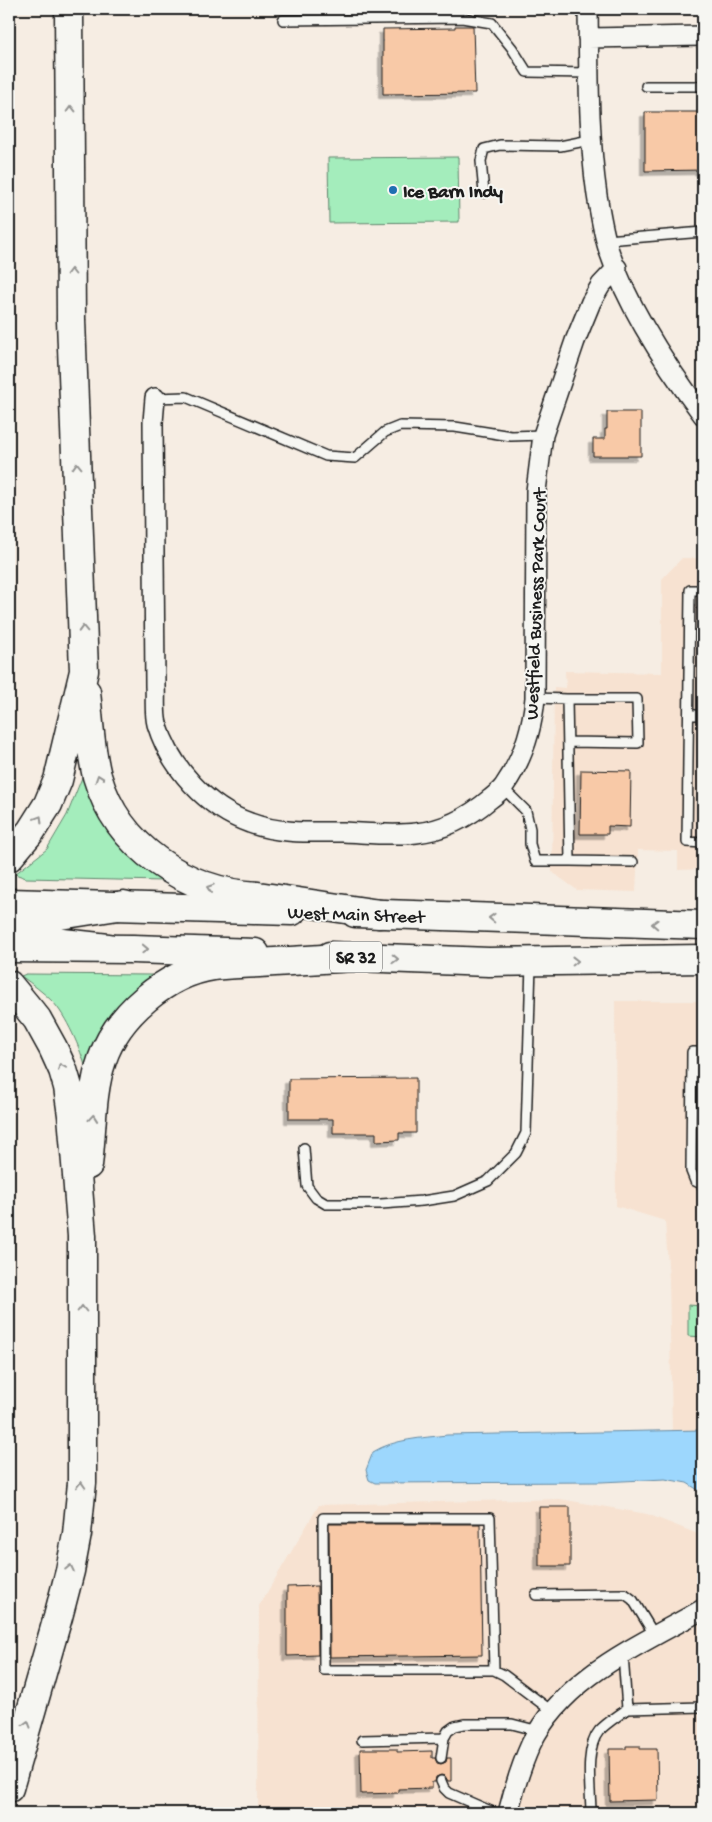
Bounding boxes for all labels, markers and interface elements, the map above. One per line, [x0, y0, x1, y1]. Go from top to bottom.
one-way arrow [66, 105, 76, 112]
place label: Ice Barn Indy [403, 182, 504, 205]
marker: Ice Barn Indy [387, 184, 399, 196]
one-way arrow [66, 267, 76, 275]
one-way arrow [71, 462, 82, 470]
street label: Westfield Business Park Court [522, 486, 553, 720]
one-way arrow [77, 625, 88, 633]
one-way arrow [95, 775, 105, 783]
one-way arrow [33, 815, 43, 824]
one-way arrow [206, 883, 215, 893]
street label: West Main Street [287, 903, 427, 930]
one-way arrow [488, 913, 496, 924]
one-way arrow [650, 918, 658, 929]
road number: SR 32 [330, 942, 382, 972]
one-way arrow [142, 944, 149, 954]
one-way arrow [391, 953, 399, 964]
one-way arrow [571, 956, 579, 966]
one-way arrow [57, 1063, 67, 1072]
one-way arrow [87, 1114, 98, 1122]
one-way arrow [77, 1305, 87, 1312]
one-way arrow [76, 1481, 87, 1489]
one-way arrow [65, 1563, 75, 1572]
one-way arrow [21, 1720, 32, 1729]

